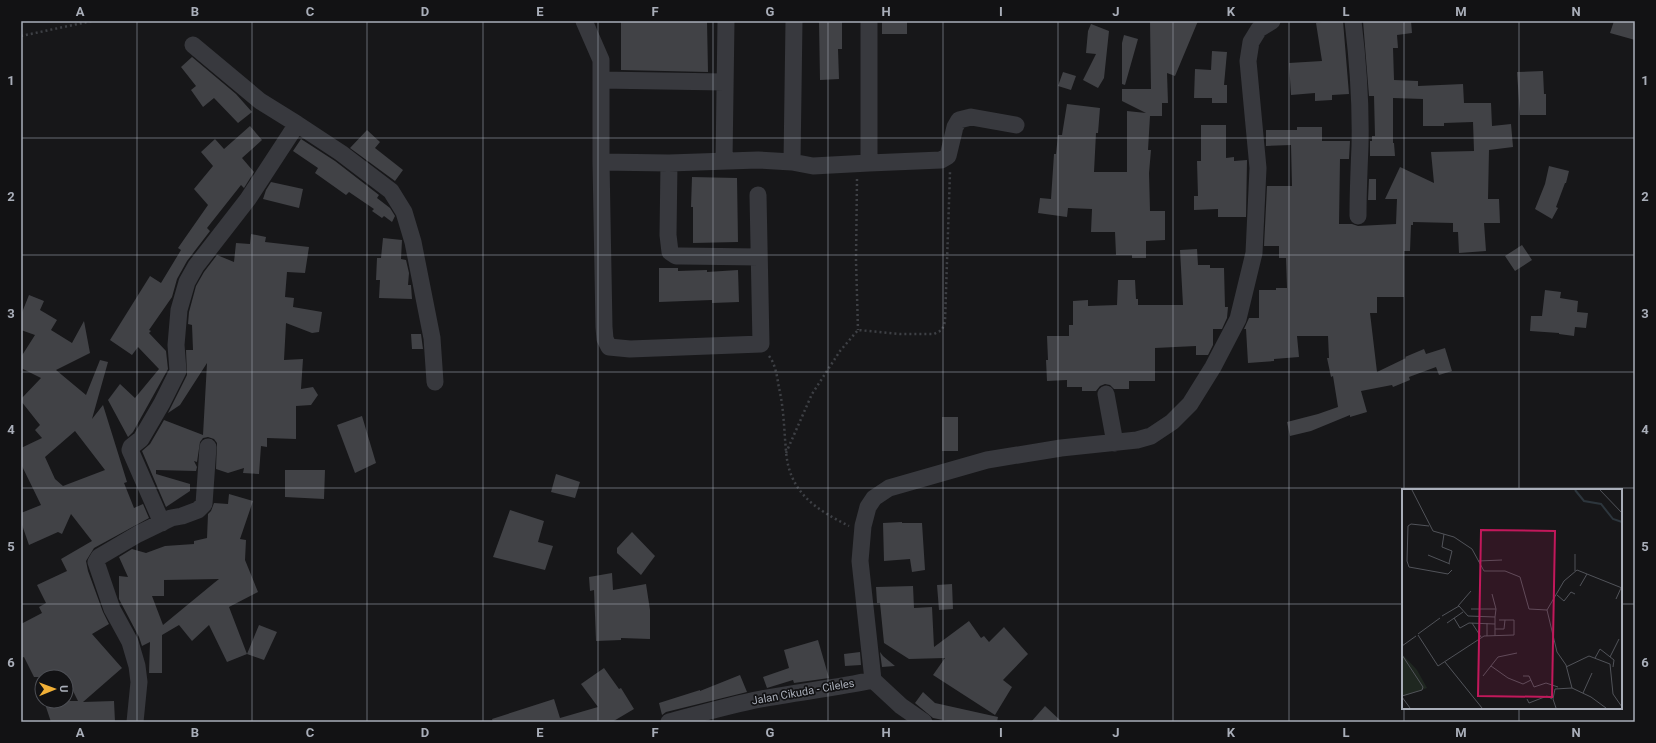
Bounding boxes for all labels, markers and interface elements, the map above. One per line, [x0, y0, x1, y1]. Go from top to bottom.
text: A [76, 4, 85, 19]
text: B [191, 4, 199, 19]
text: C [306, 4, 315, 19]
text: D [421, 4, 429, 19]
text: E [536, 4, 544, 19]
text: F [651, 4, 659, 19]
text: G [766, 4, 775, 19]
text: H [881, 4, 891, 19]
text: I [999, 4, 1003, 19]
text: J [1112, 4, 1120, 19]
text: K [1227, 4, 1236, 19]
text: L [1342, 4, 1350, 19]
text: M [1455, 4, 1467, 19]
text: N [1571, 4, 1581, 19]
text: 1 [7, 73, 15, 88]
text: 1 [1641, 73, 1649, 88]
text: 2 [7, 189, 15, 204]
text: 2 [1641, 189, 1649, 204]
text: 3 [7, 306, 15, 321]
text: 3 [1641, 306, 1649, 321]
text: 4 [7, 422, 15, 437]
text: 4 [1641, 422, 1649, 437]
inset map [1402, 489, 1622, 709]
text: 5 [7, 539, 15, 554]
text: 5 [1641, 539, 1649, 554]
text: 6 [7, 655, 15, 670]
text: 6 [1641, 655, 1649, 670]
north arrow [34, 669, 74, 709]
street label: Jalan Cikuda - Cileles [751, 676, 856, 707]
text: U [57, 685, 70, 693]
text: A [76, 725, 85, 740]
text: B [191, 725, 199, 740]
text: C [306, 725, 315, 740]
text: D [421, 725, 429, 740]
text: E [536, 725, 544, 740]
text: F [651, 725, 659, 740]
text: G [766, 725, 775, 740]
text: H [881, 725, 891, 740]
text: I [999, 725, 1003, 740]
text: J [1112, 725, 1120, 740]
text: K [1227, 725, 1236, 740]
text: L [1342, 725, 1350, 740]
text: M [1455, 725, 1467, 740]
text: N [1571, 725, 1581, 740]

